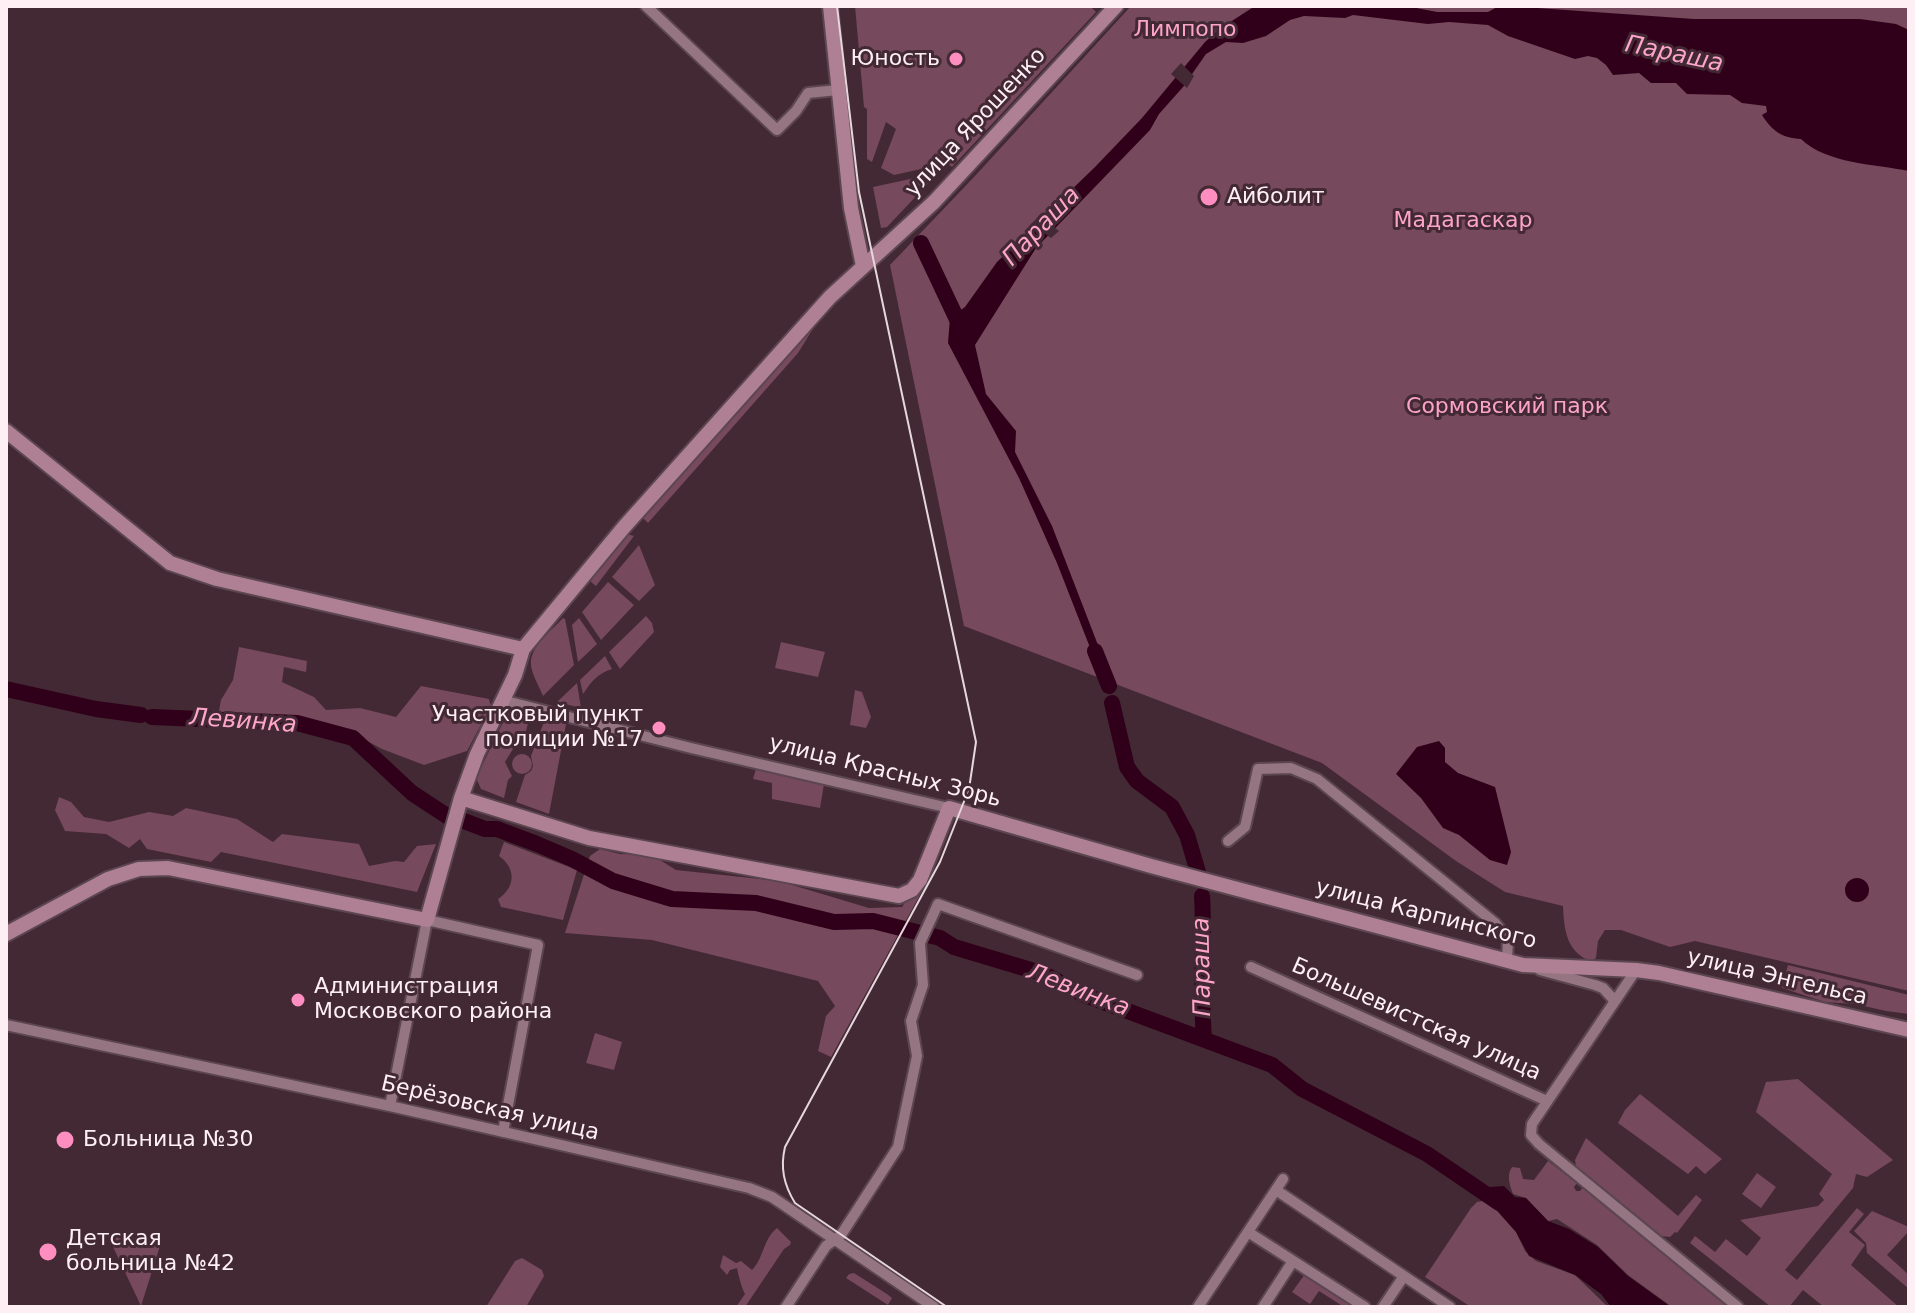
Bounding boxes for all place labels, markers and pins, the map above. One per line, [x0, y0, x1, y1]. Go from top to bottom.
place label: Юность [851, 46, 940, 72]
marker: Юность [947, 50, 965, 68]
place label: Айболит [1227, 184, 1325, 210]
marker: Айболит [1198, 186, 1220, 208]
place label: Участковый пункт полиции №17 [432, 702, 643, 754]
marker: Участковый пункт полиции №17 [650, 719, 668, 737]
place label: Администрация Московского района [314, 974, 552, 1026]
marker: Администрация Московского района [289, 991, 307, 1009]
place label: Больница №30 [83, 1127, 254, 1153]
marker: Больница №30 [54, 1129, 76, 1151]
place label: Детская больница №42 [66, 1226, 235, 1278]
marker: Детская больница №42 [37, 1241, 59, 1263]

